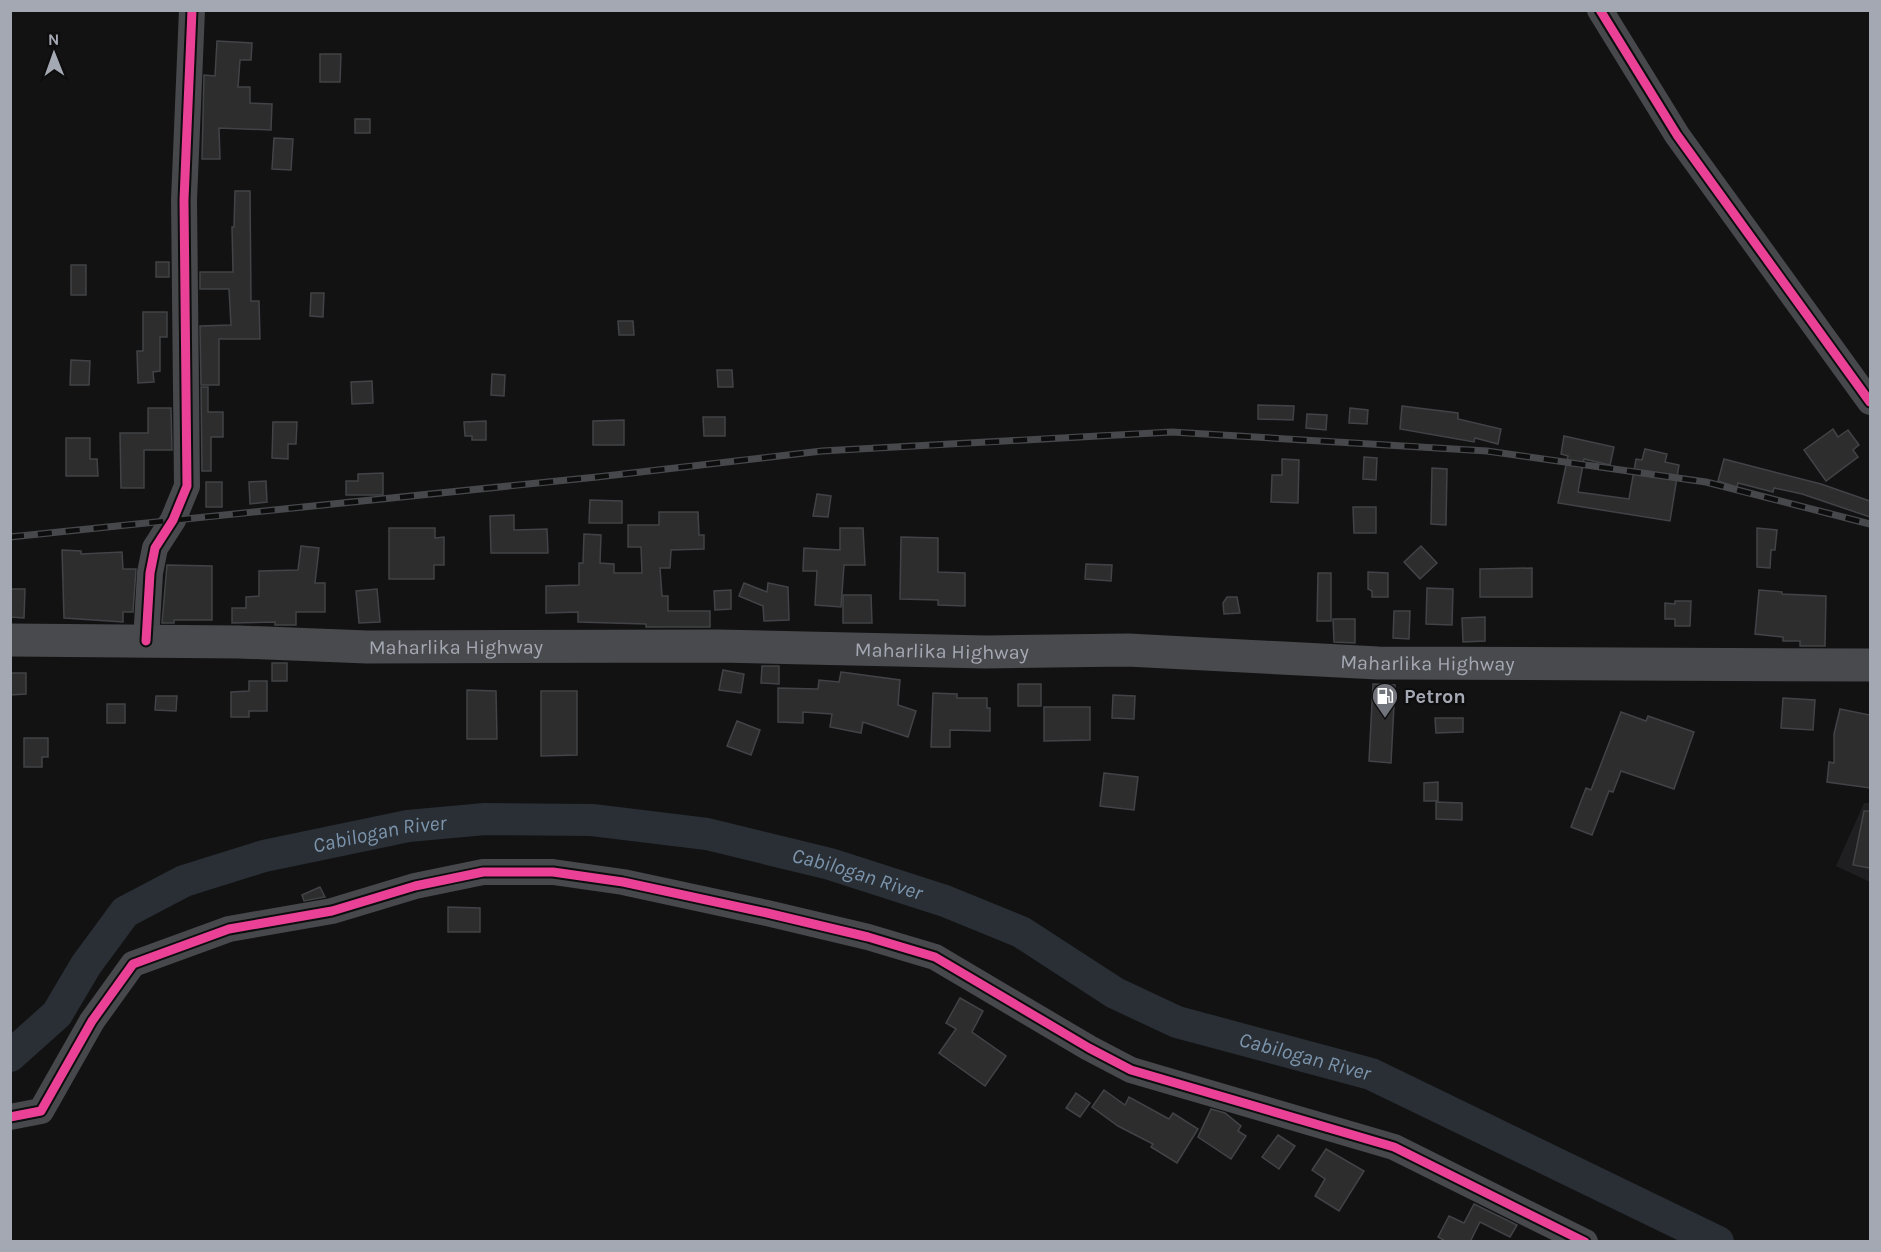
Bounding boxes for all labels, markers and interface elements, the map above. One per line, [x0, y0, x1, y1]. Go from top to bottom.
north arrow [24, 24, 84, 84]
text: N [48, 30, 60, 49]
street label: Maharlika Highway [369, 635, 543, 659]
street label: Maharlika Highway [854, 638, 1029, 664]
street label: Maharlika Highway [1340, 650, 1515, 676]
fuel station icon: Petron [1370, 681, 1400, 719]
place label: Petron [1404, 685, 1466, 708]
water label: Cabilogan River [311, 811, 448, 858]
water label: Cabilogan River [789, 843, 926, 905]
water label: Cabilogan River [1237, 1027, 1374, 1086]

